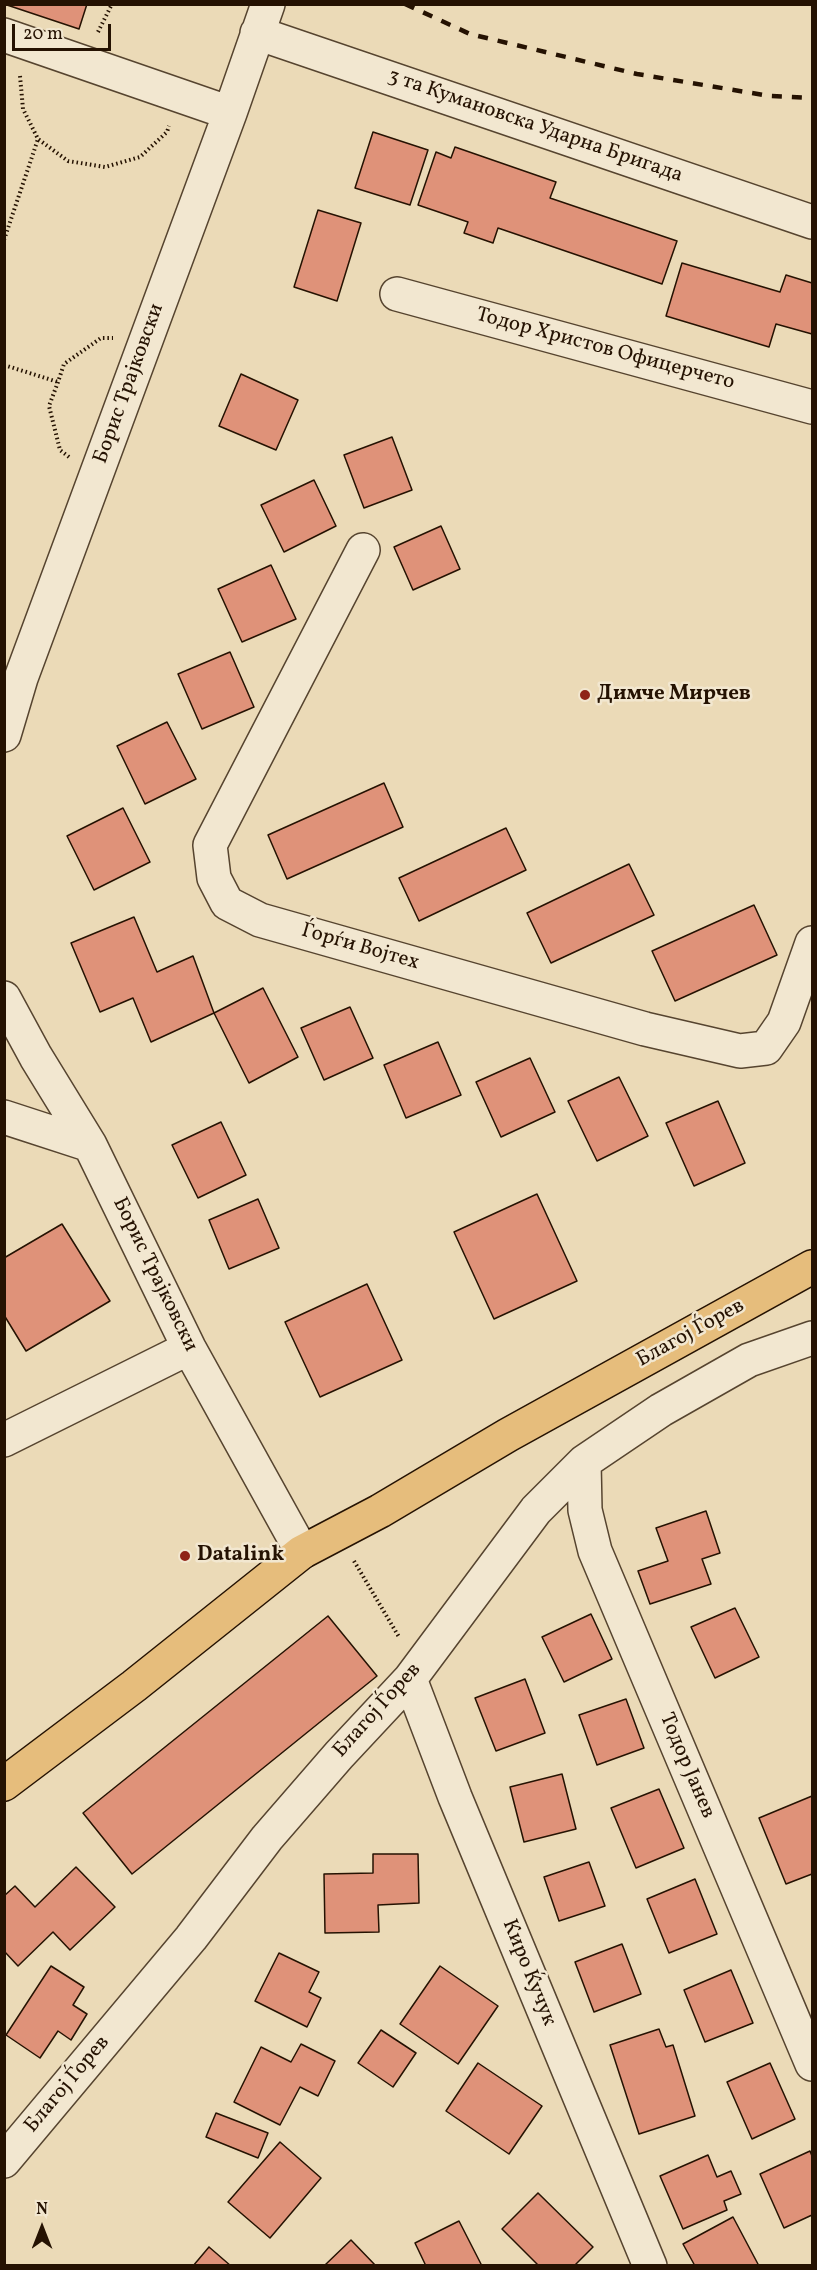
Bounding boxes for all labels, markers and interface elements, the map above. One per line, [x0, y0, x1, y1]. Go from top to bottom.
scale bar [15, 12, 114, 50]
text: 20 m [23, 22, 63, 47]
street label: 3 та Кумановска Ударна Бригада [384, 65, 686, 189]
street label: Борис Трајковски [89, 301, 171, 467]
street label: Тодор Христов Офицерчето [473, 303, 737, 397]
place label: Димче Мирчев [597, 682, 751, 708]
marker: Димче Мирчев [578, 688, 592, 702]
street label: Ѓорѓи Војтех [298, 919, 422, 977]
street label: Борис Трајковски [106, 1194, 202, 1356]
street label: Благој Ѓорев [633, 1294, 749, 1374]
place label: Datalink [197, 1543, 284, 1569]
marker: Datalink [178, 1549, 192, 1563]
street label: Благој Ѓорев [329, 1658, 427, 1764]
street label: Тодор Јанев [653, 1710, 719, 1822]
street label: Киро Ќучук [495, 1916, 561, 2030]
street label: Благој Ѓорев [20, 2031, 116, 2139]
north arrow [12, 2198, 72, 2258]
text: N [36, 2199, 48, 2221]

